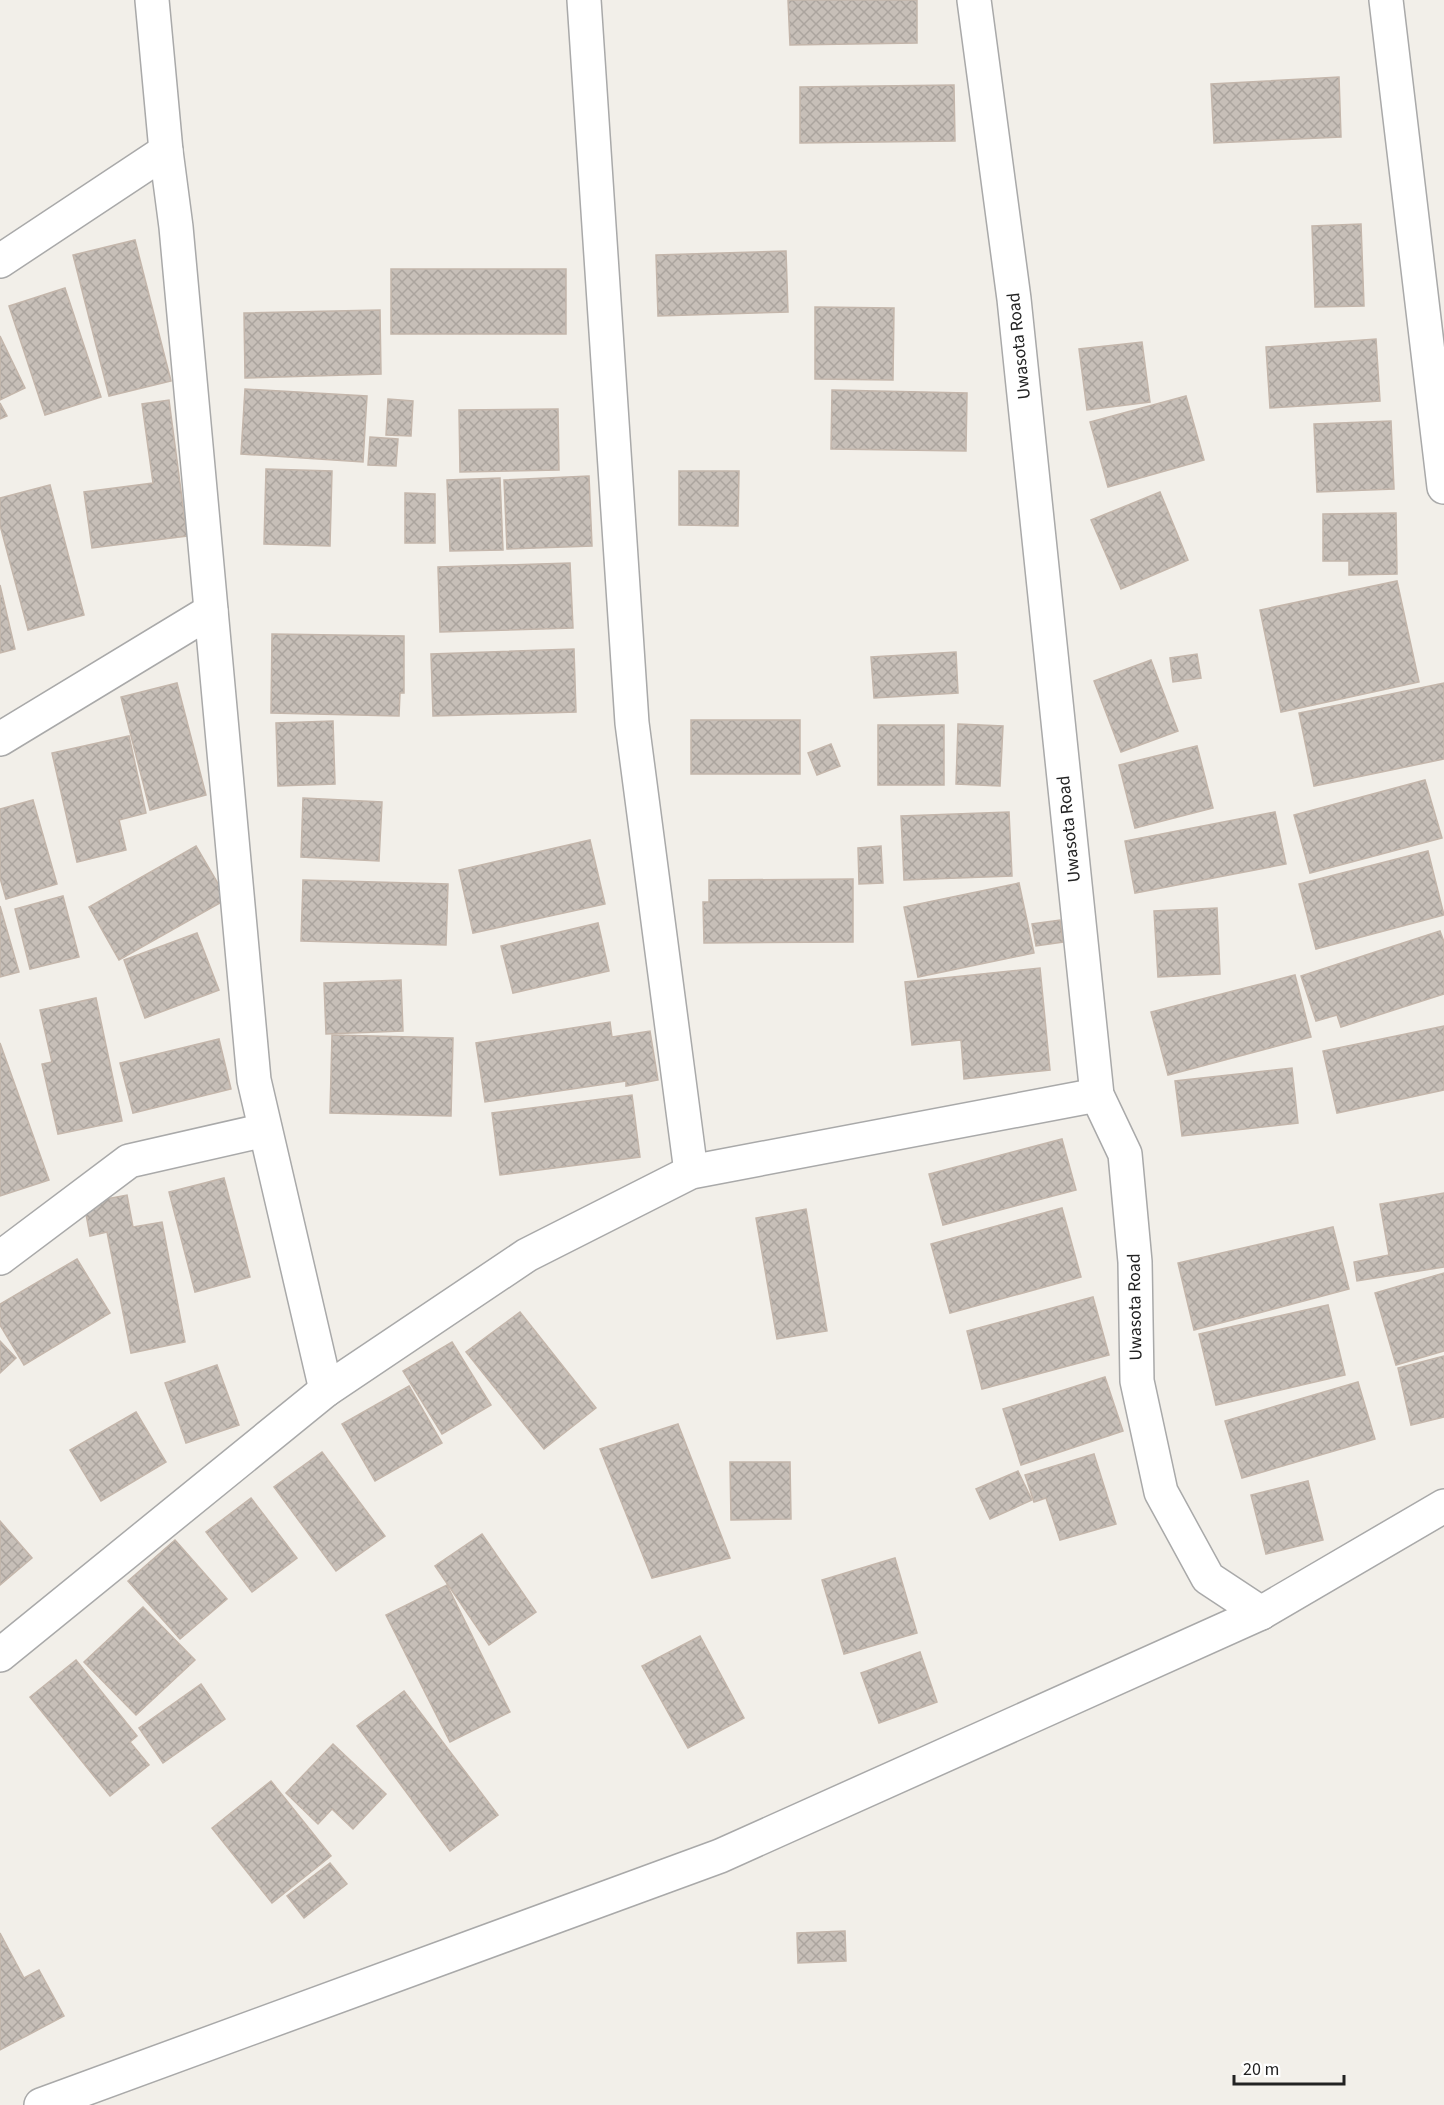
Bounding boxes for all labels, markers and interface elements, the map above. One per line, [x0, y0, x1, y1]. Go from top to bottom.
street label: Uwasota Road [1001, 291, 1037, 401]
street label: Uwasota Road [1051, 774, 1087, 884]
street label: Uwasota Road [1122, 1253, 1148, 1361]
scale bar [1234, 2048, 1344, 2086]
text: 20 m [1243, 2057, 1279, 2082]

